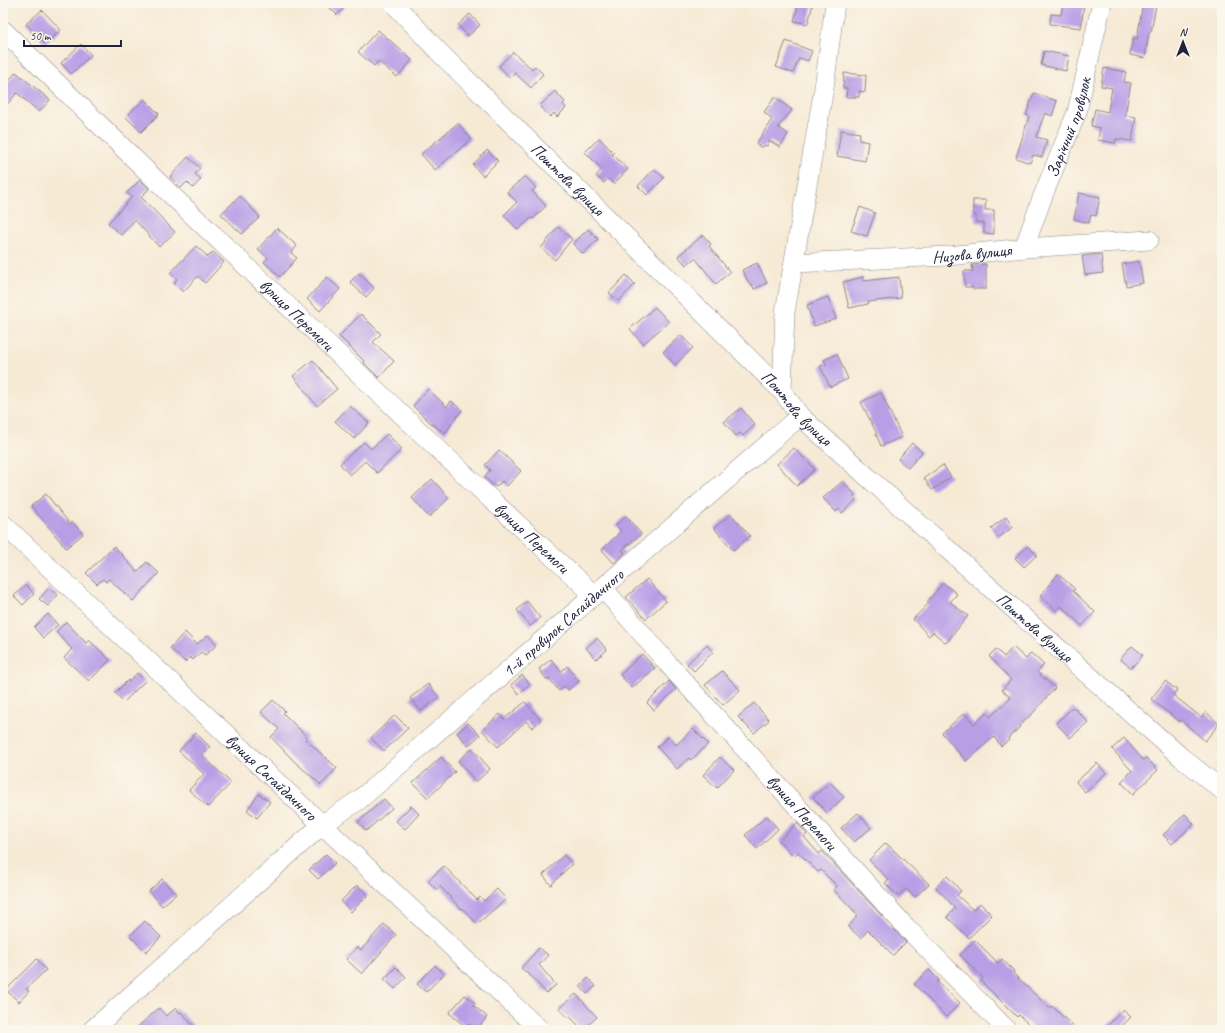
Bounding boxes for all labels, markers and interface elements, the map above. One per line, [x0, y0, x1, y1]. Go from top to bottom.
scale bar [24, 22, 121, 48]
north arrow [1163, 22, 1203, 62]
text: N [1180, 25, 1189, 39]
text: 50 m [30, 28, 52, 44]
street label: Зарічний провулок [1041, 74, 1096, 180]
street label: Поштова вулиця [527, 138, 609, 221]
street label: Низова вулиця [932, 239, 1013, 268]
street label: вулиця Перемоги [255, 274, 340, 356]
street label: Поштова вулиця [757, 366, 837, 451]
street label: вулиця Перемоги [490, 497, 575, 578]
street label: 1-й провулок Сагайдачного [498, 563, 628, 681]
street label: Поштова вулиця [992, 588, 1078, 667]
street label: вулиця Сагайдачного [222, 729, 322, 826]
street label: вулиця Перемоги [763, 770, 843, 856]

